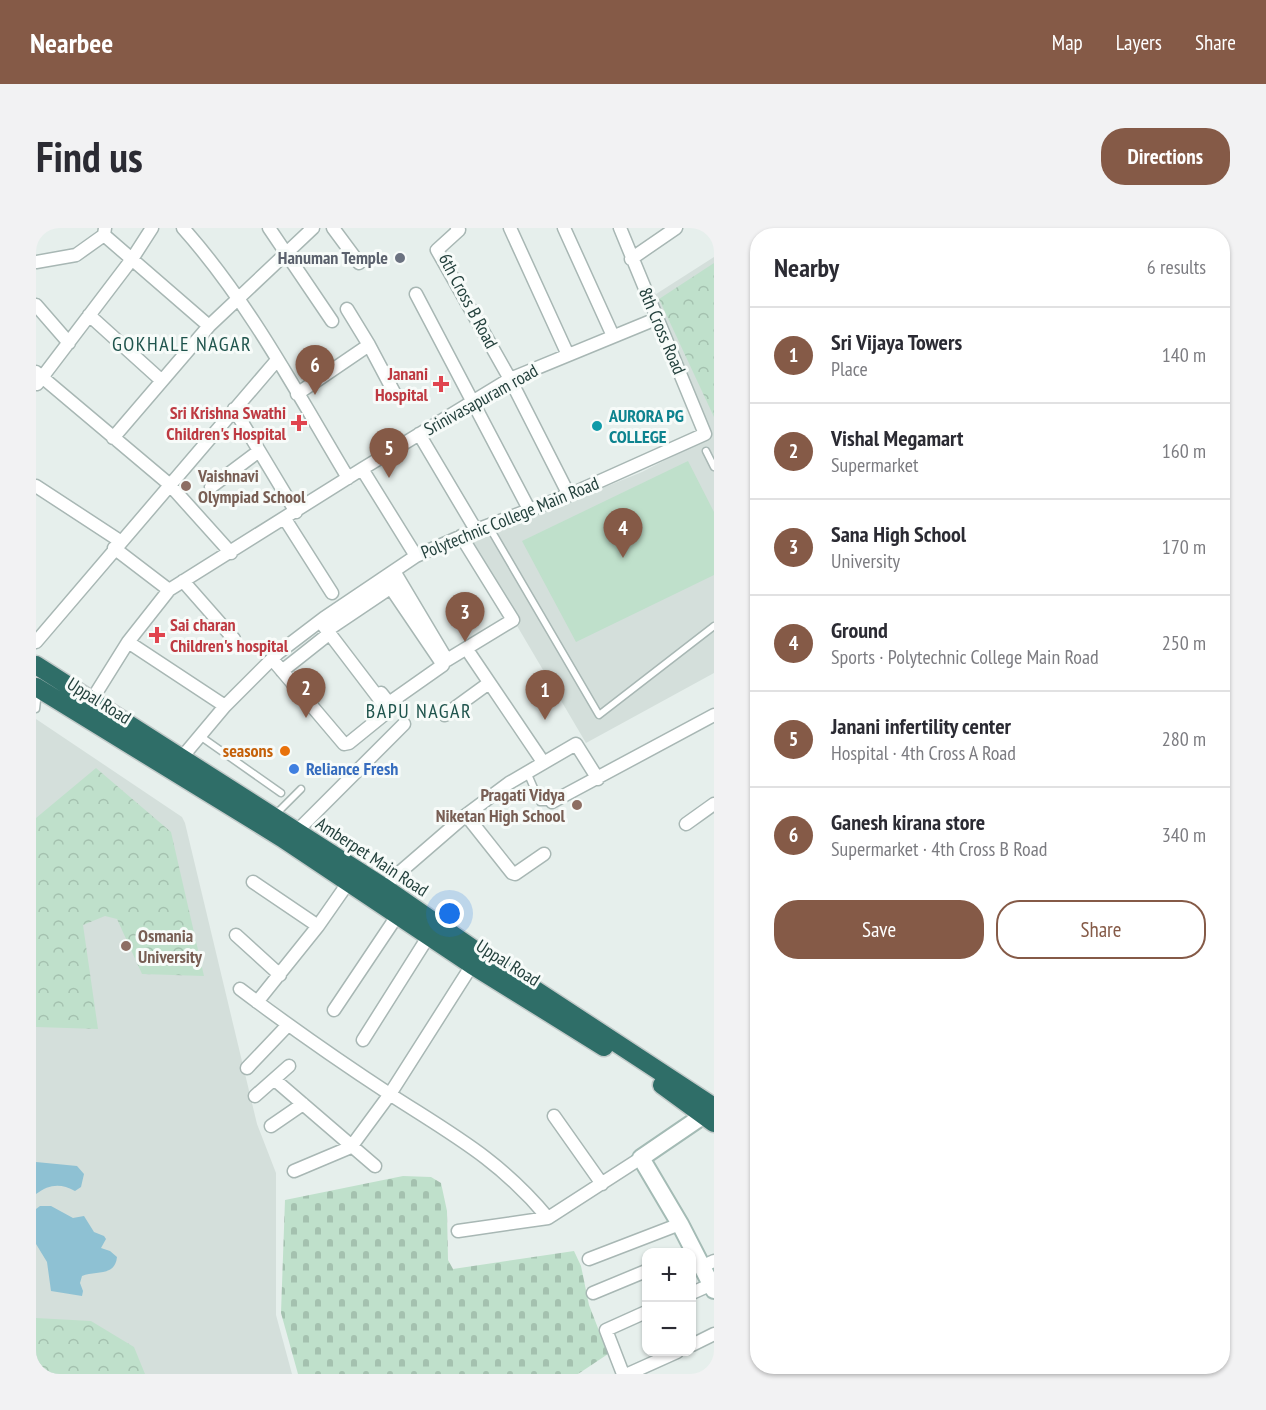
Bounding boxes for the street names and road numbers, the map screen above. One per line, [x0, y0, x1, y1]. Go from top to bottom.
street label: 6th Cross B Road [434, 249, 503, 352]
street label: 8th Cross Road [634, 284, 691, 378]
street label: Srinivasapuram road [420, 359, 542, 440]
street label: Polytechnic College Main Road [418, 471, 602, 564]
street label: Uppal Road [63, 672, 135, 729]
street label: Amberpet Main Road [312, 812, 433, 901]
street label: Uppal Road [472, 934, 544, 991]

